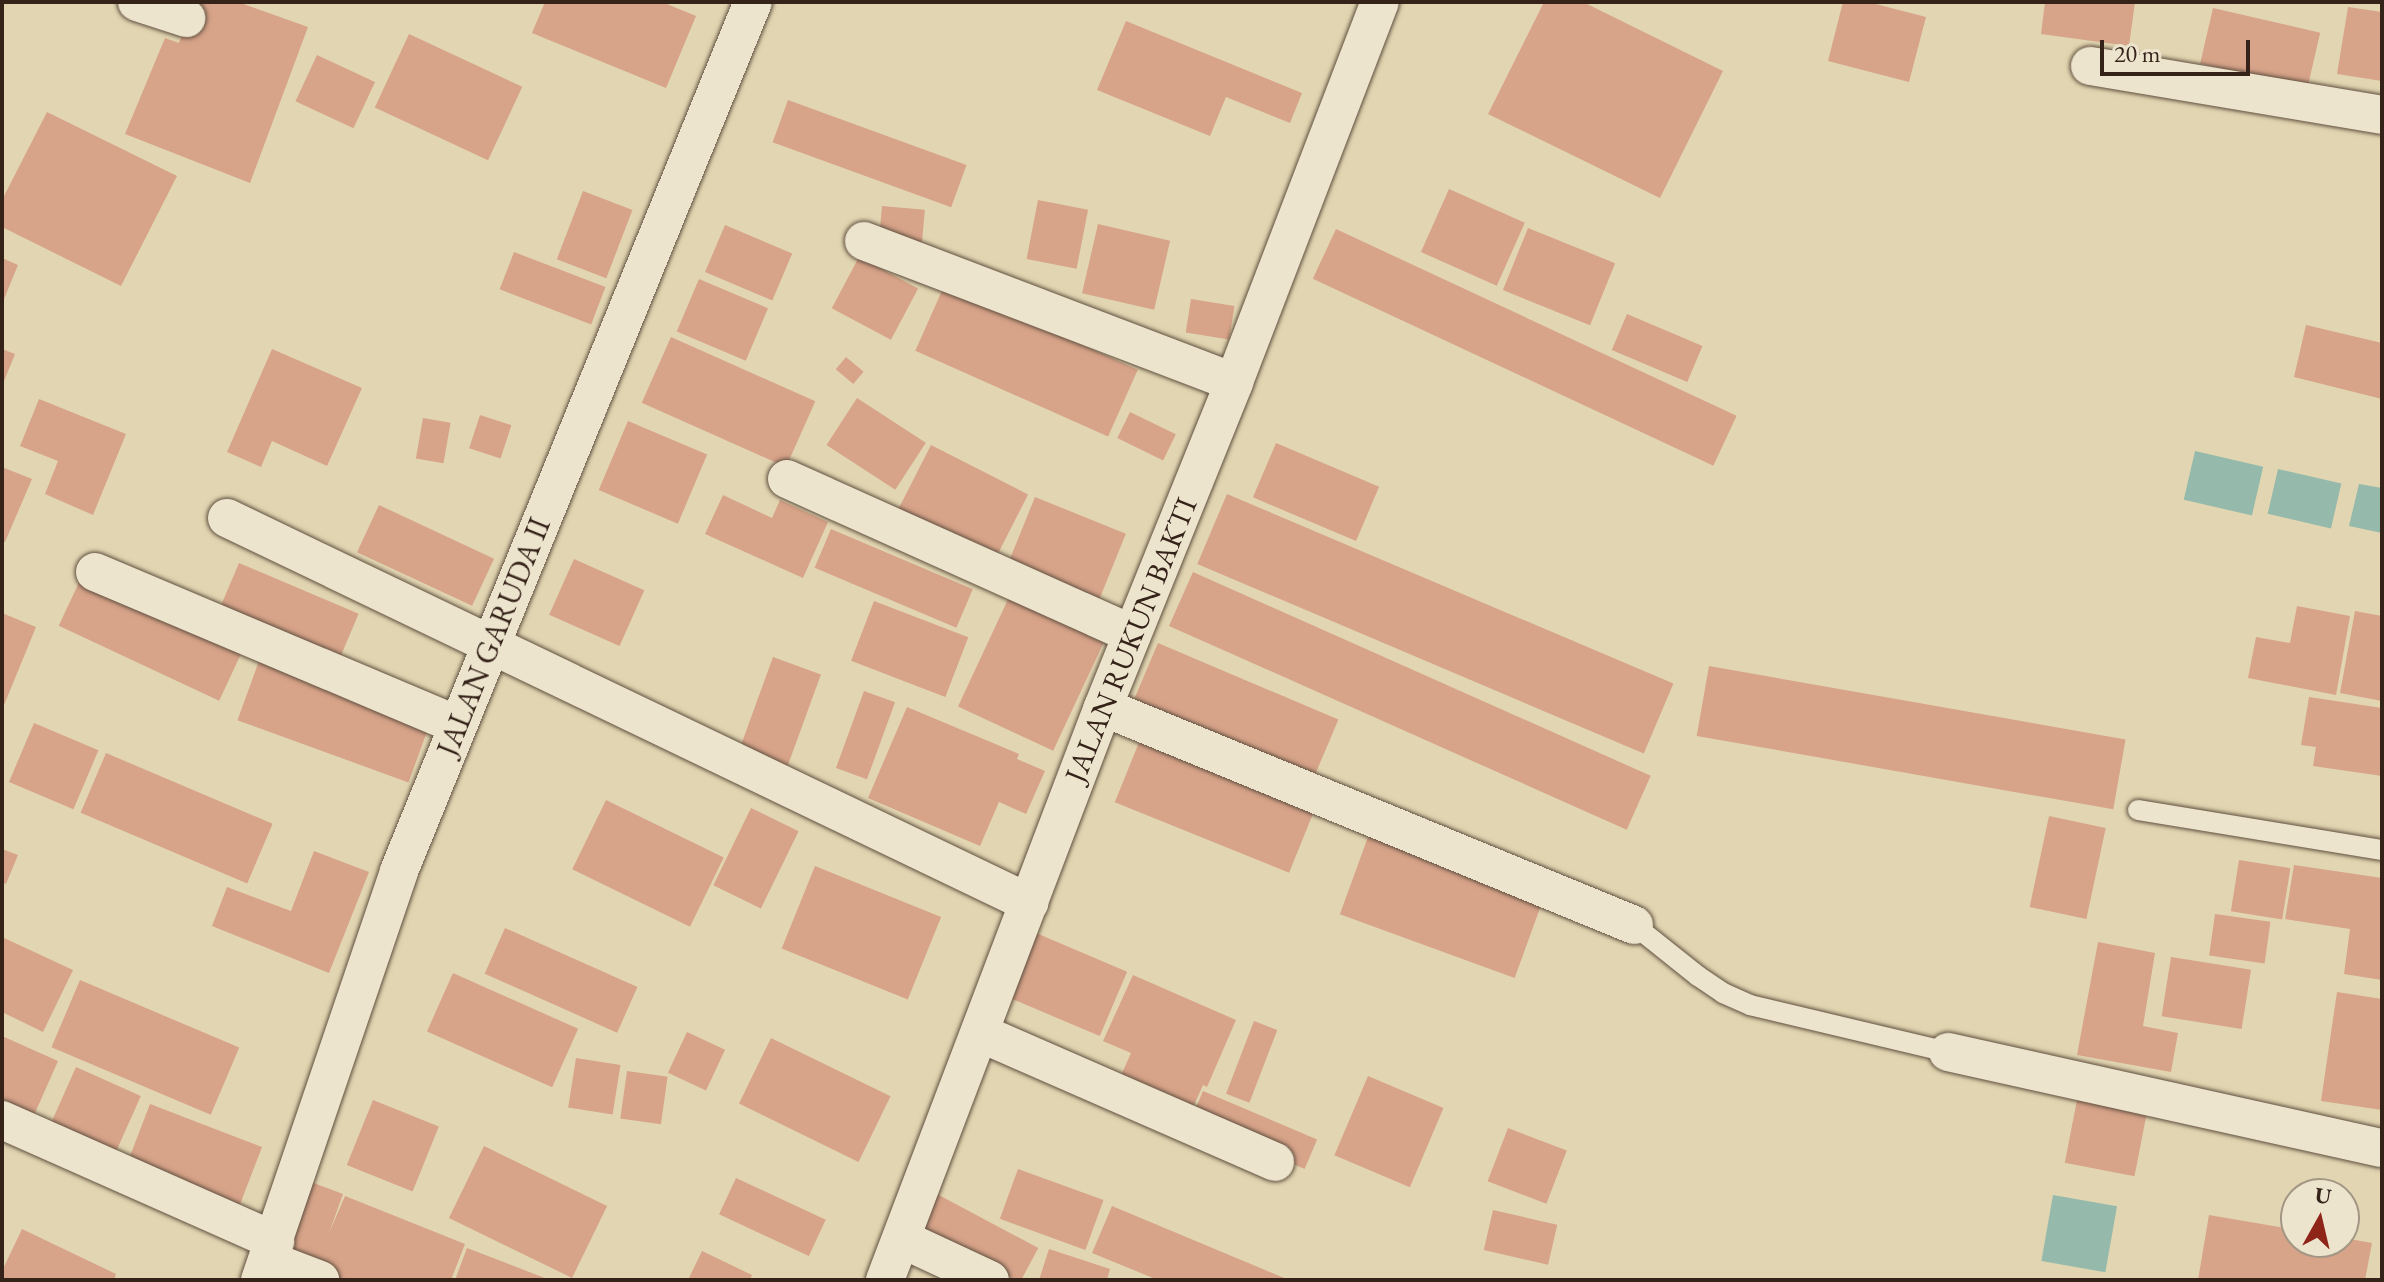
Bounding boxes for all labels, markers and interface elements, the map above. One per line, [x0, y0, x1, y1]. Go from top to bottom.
scale bar [2104, 24, 2254, 74]
text: 20 m [2114, 38, 2161, 69]
street label: JALAN RUKUN BAKTI [1057, 492, 1205, 788]
street label: JALAN GARUDA II [430, 512, 558, 762]
north arrow [2280, 1178, 2360, 1258]
text: U [2313, 1180, 2333, 1211]

